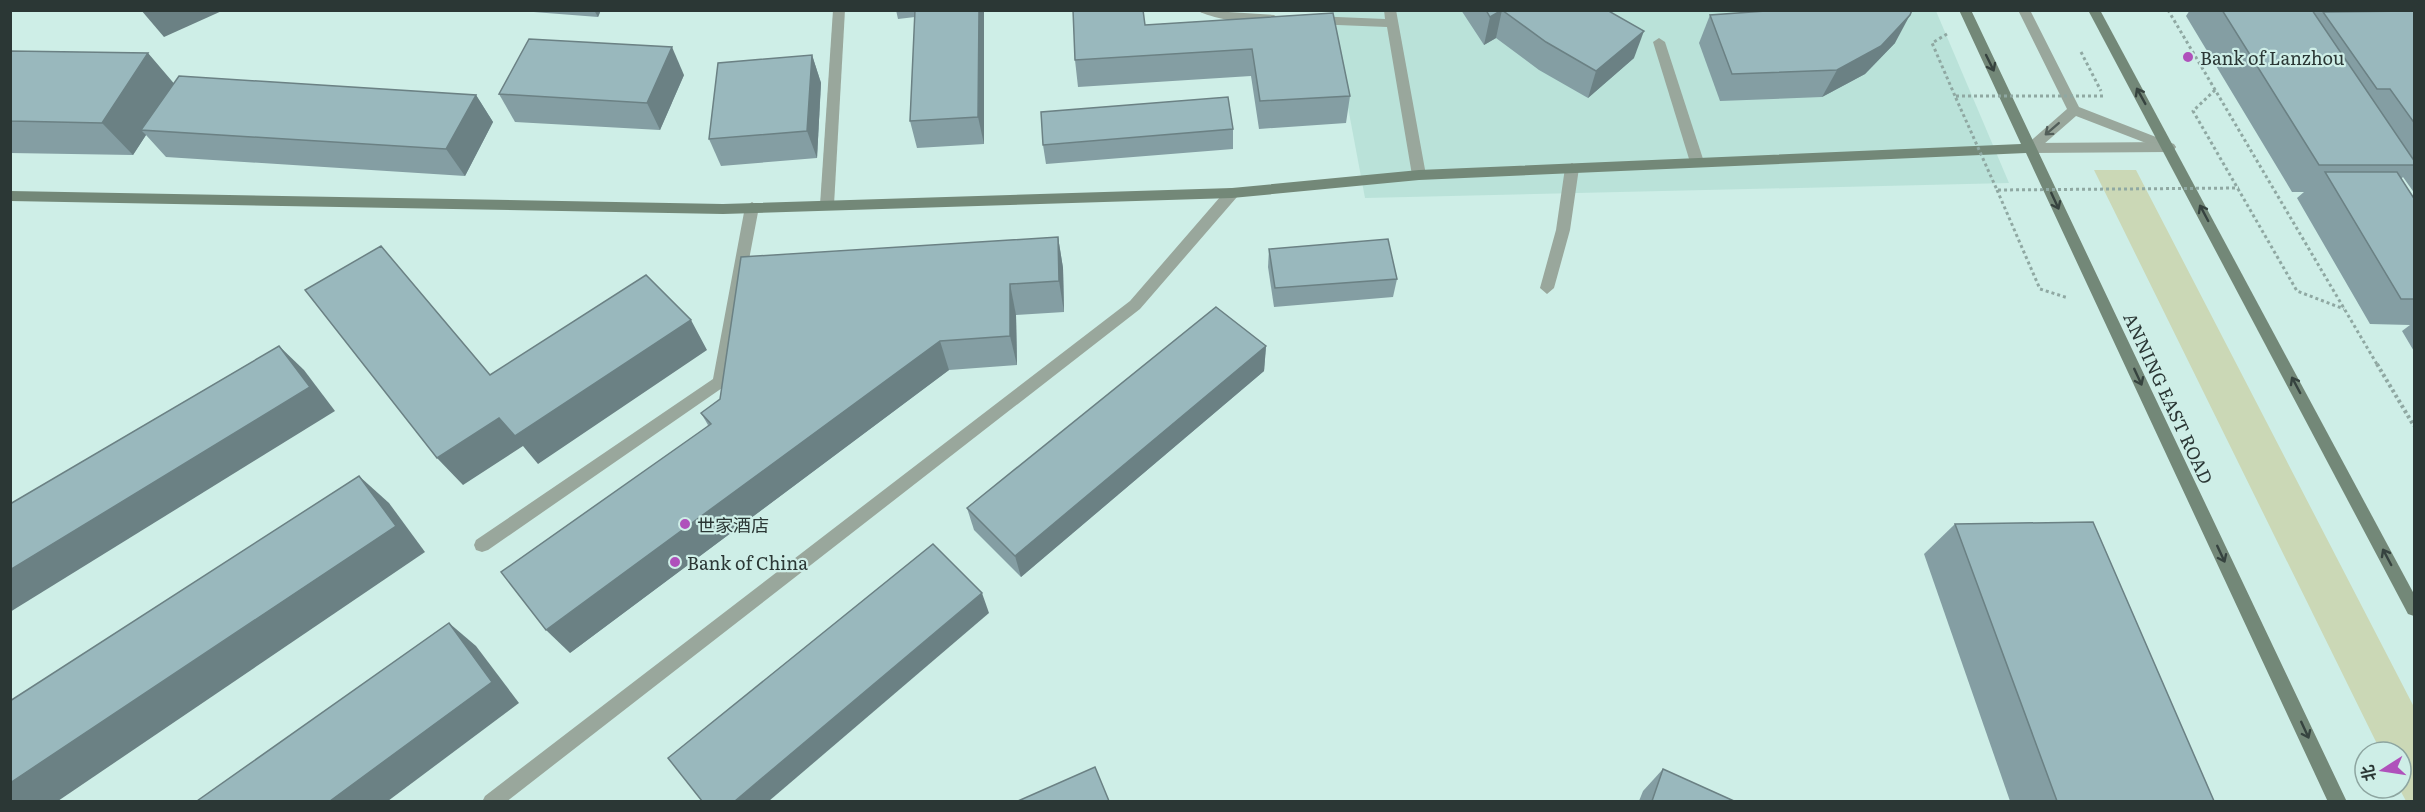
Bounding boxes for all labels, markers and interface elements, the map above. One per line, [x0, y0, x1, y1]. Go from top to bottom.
place label: Bank of Lanzhou [2200, 44, 2344, 71]
marker: Bank of Lanzhou [2181, 50, 2195, 64]
one-way arrow [1985, 54, 1996, 72]
one-way arrow [2135, 88, 2147, 105]
one-way arrow [2045, 122, 2060, 136]
one-way arrow [2050, 191, 2062, 209]
one-way arrow [2198, 205, 2210, 222]
street label: ANNING EAST ROAD [2117, 308, 2221, 488]
one-way arrow [2133, 368, 2145, 386]
one-way arrow [2290, 377, 2302, 394]
place label: 世家酒店 [697, 511, 769, 538]
marker: 世家酒店 [678, 517, 692, 531]
one-way arrow [2216, 544, 2228, 562]
place label: Bank of China [687, 549, 808, 576]
one-way arrow [2381, 549, 2392, 567]
marker: Bank of China [668, 555, 682, 569]
one-way arrow [2299, 721, 2311, 739]
north arrow [2353, 740, 2413, 800]
text: 北 [2354, 763, 2381, 784]

